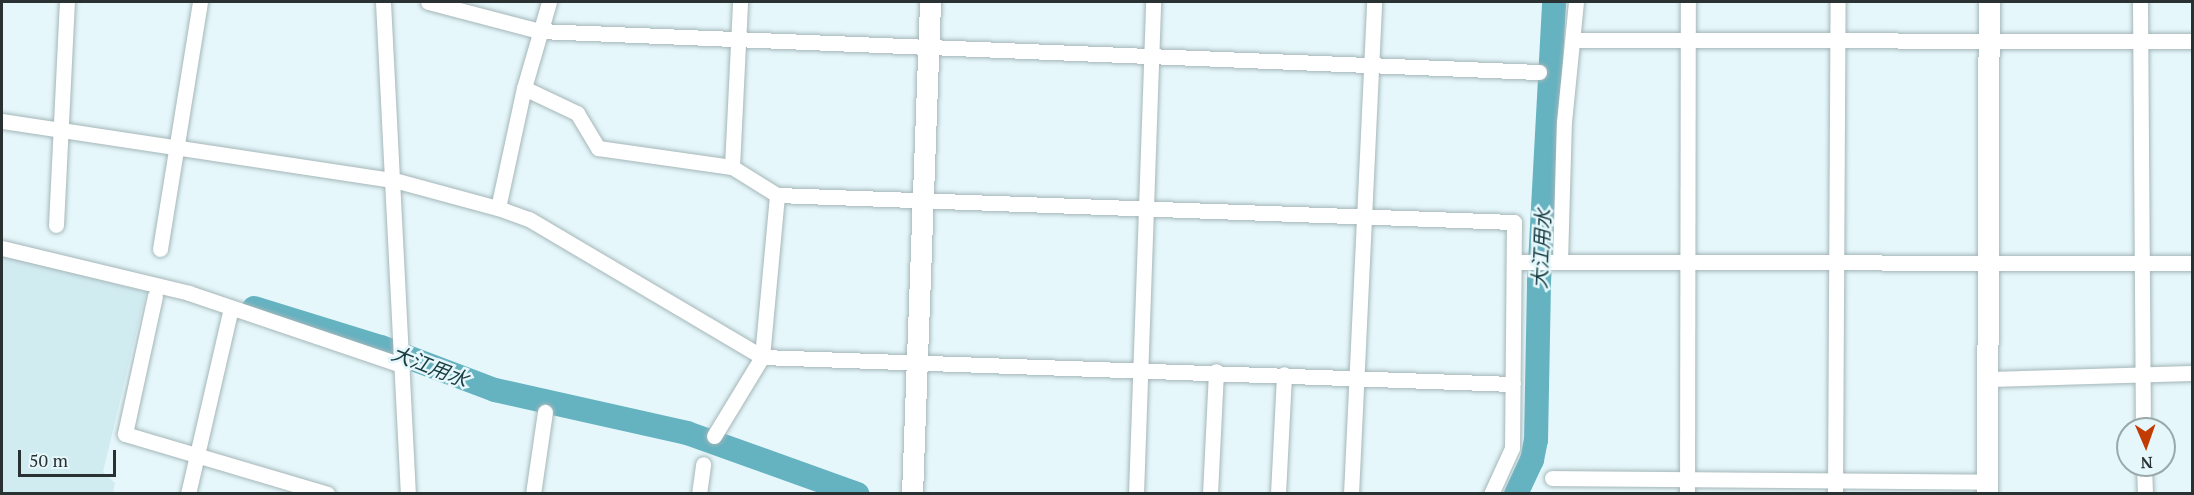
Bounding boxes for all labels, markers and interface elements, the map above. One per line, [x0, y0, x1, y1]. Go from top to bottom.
water label: 大江用水 [1527, 208, 1555, 290]
water label: 大江用水 [388, 340, 472, 392]
north arrow [2116, 417, 2176, 477]
scale bar [21, 438, 118, 476]
text: 50 m [29, 448, 68, 472]
text: N [2140, 452, 2153, 474]

